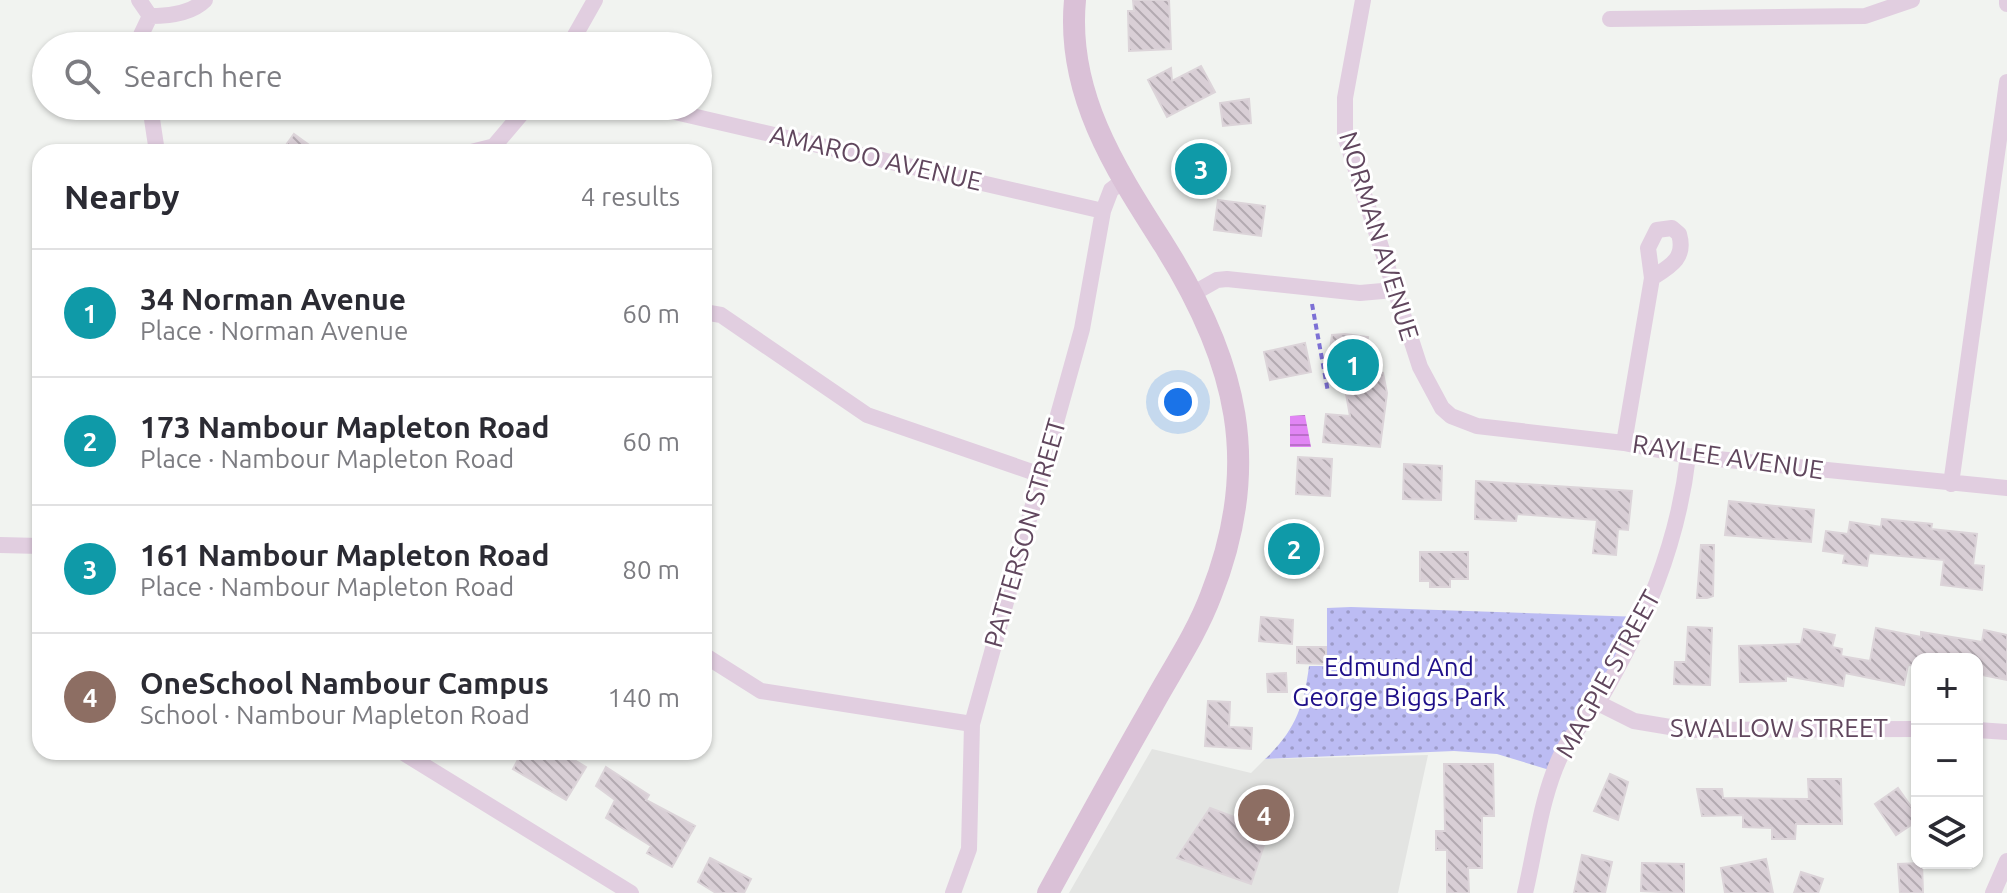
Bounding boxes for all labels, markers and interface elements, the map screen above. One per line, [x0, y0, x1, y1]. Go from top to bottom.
search box [32, 32, 712, 120]
icon: search [60, 54, 104, 98]
text: Search here [124, 59, 283, 93]
street label: AMAROO AVENUE [767, 119, 985, 196]
street label: NORMAN AVENUE [1334, 128, 1425, 344]
pin: 3 [1175, 139, 1227, 199]
text: Nearby [64, 177, 179, 215]
text: 4 results [581, 182, 680, 211]
text: 34 Norman Avenue [140, 282, 406, 316]
text: 1 [83, 299, 97, 328]
text: 60 m [622, 299, 680, 328]
text: Place · Norman Avenue [140, 316, 408, 345]
pin: 1 [1327, 335, 1379, 395]
your location [1158, 382, 1198, 422]
text: 173 Nambour Mapleton Road [140, 410, 549, 444]
street label: PATTERSON STREET [978, 415, 1071, 651]
text: 2 [83, 427, 97, 456]
text: 60 m [622, 427, 680, 456]
street label: RAYLEE AVENUE [1630, 429, 1826, 484]
text: Place · Nambour Mapleton Road [140, 444, 514, 473]
pin: 2 [1268, 519, 1320, 579]
text: 161 Nambour Mapleton Road [140, 538, 549, 572]
text: 3 [83, 555, 97, 584]
text: 80 m [622, 555, 680, 584]
text: Place · Nambour Mapleton Road [140, 572, 514, 601]
street label: MAGPIE STREET [1550, 585, 1666, 763]
park label: Edmund And George Biggs Park [1292, 652, 1506, 711]
map controls [1911, 653, 1983, 869]
button: + [1911, 653, 1983, 725]
text: OneSchool Nambour Campus [140, 666, 549, 700]
text: 4 [83, 683, 97, 712]
text: 140 m [608, 683, 680, 712]
text: School · Nambour Mapleton Road [140, 700, 530, 729]
street label: SWALLOW STREET [1670, 713, 1888, 742]
button: − [1911, 725, 1983, 797]
pin: 4 [1238, 785, 1290, 845]
button: layers [1911, 797, 1983, 869]

